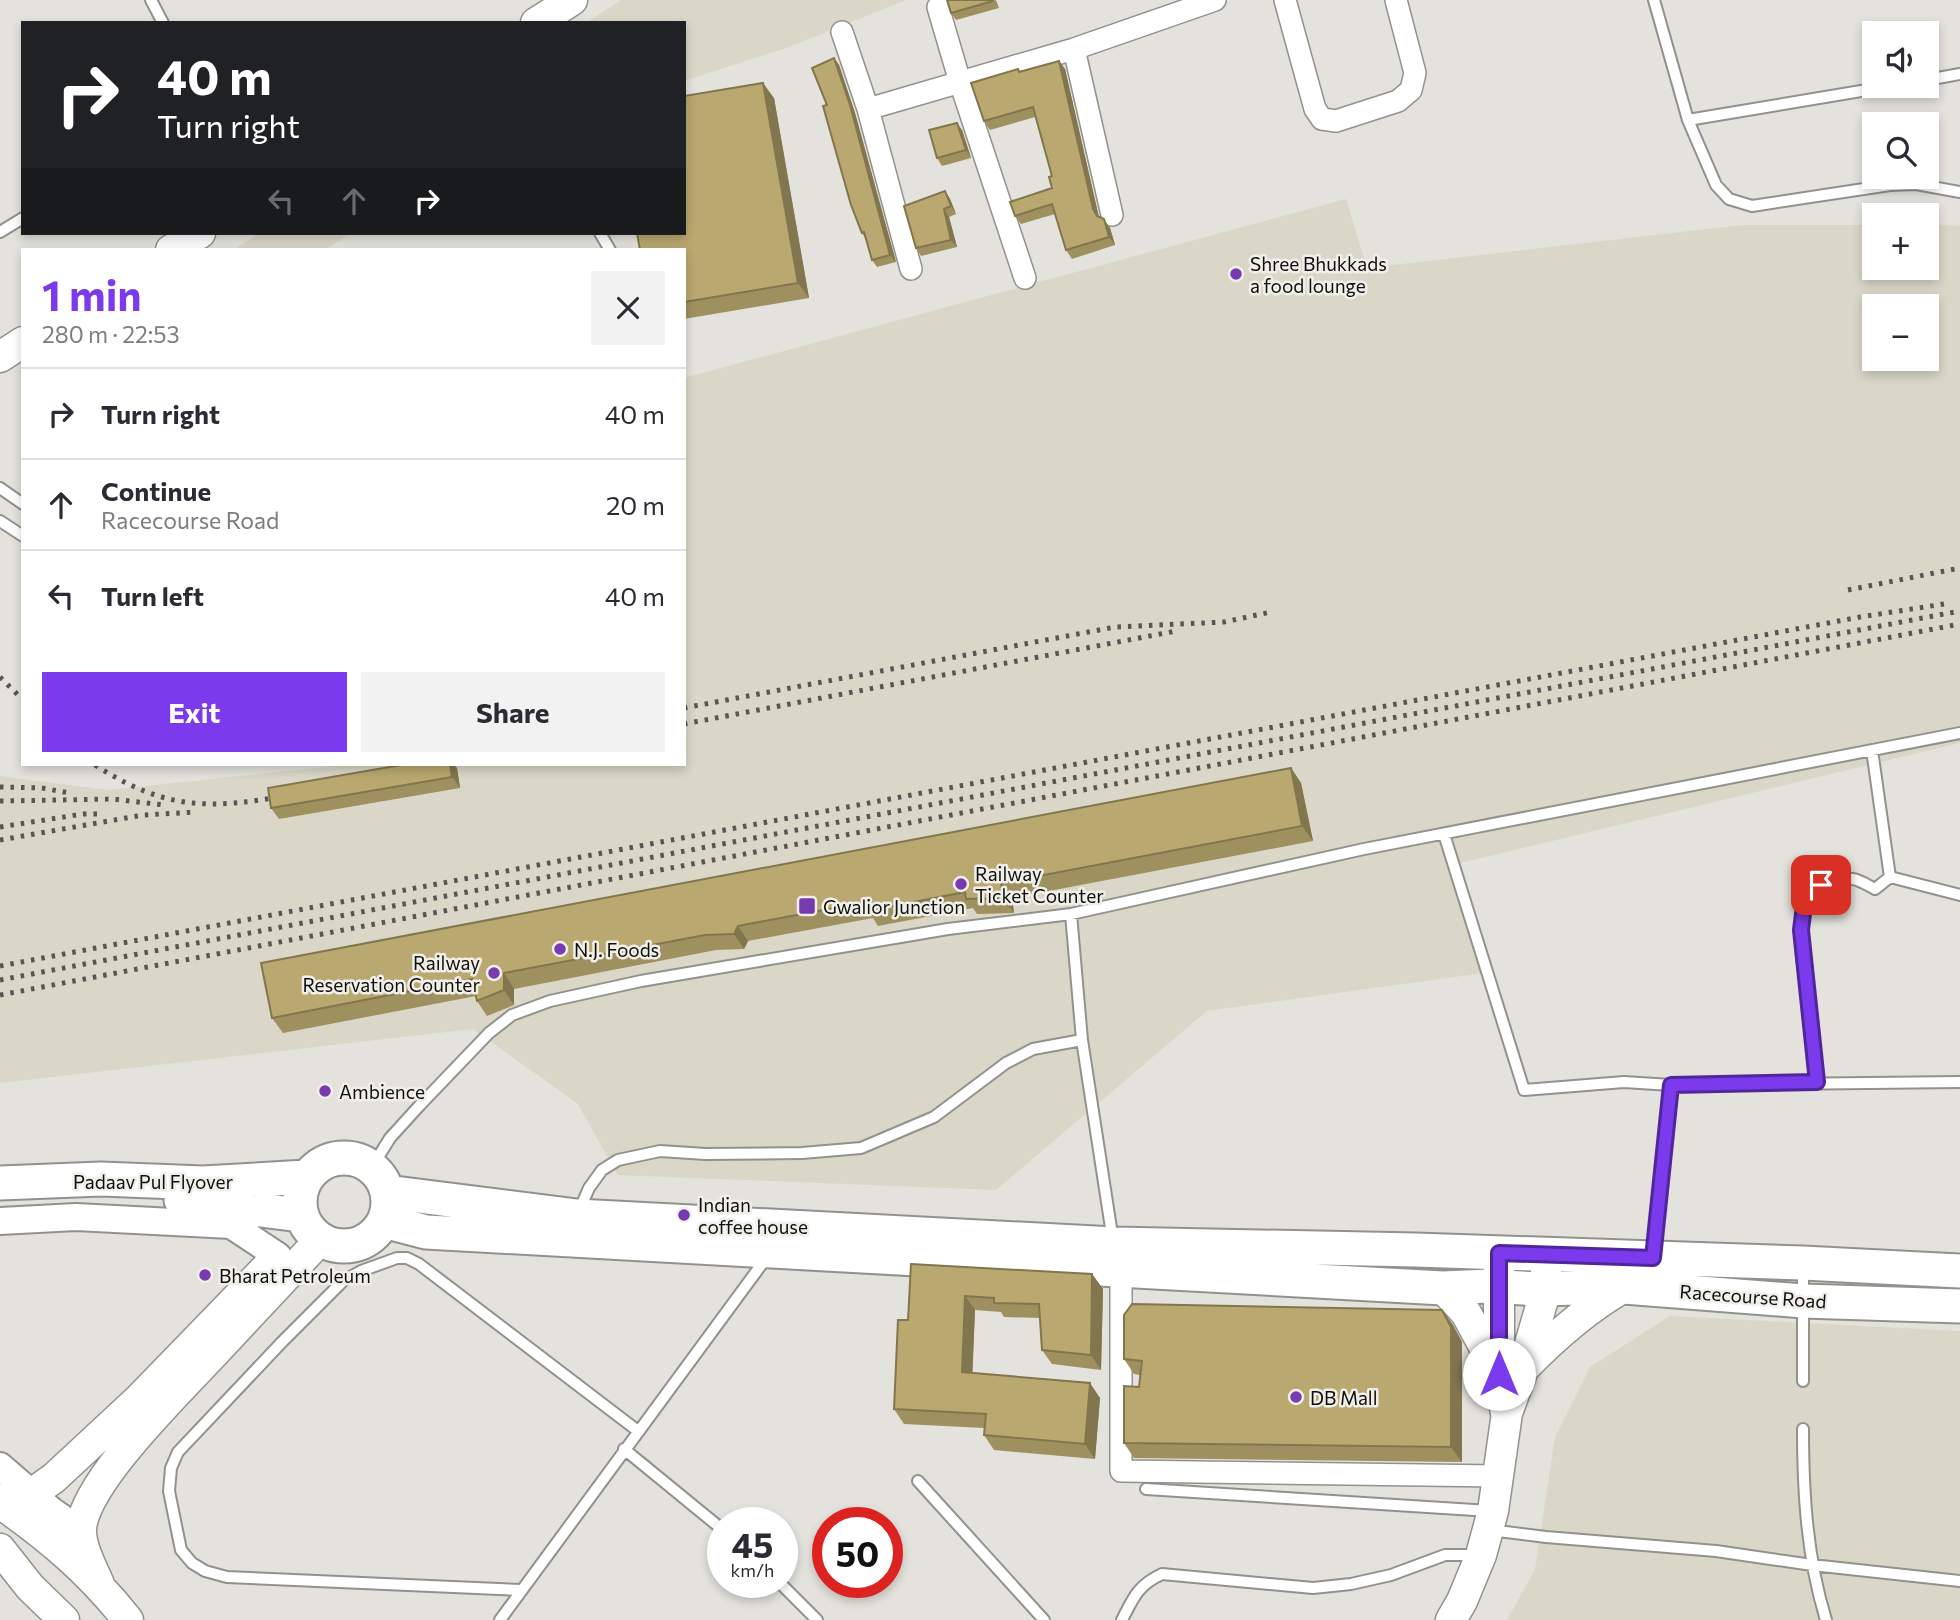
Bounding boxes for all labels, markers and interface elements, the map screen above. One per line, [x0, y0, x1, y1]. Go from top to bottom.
map controls [1862, 21, 1939, 371]
button: sound [1862, 21, 1939, 98]
text: 40 m [157, 45, 272, 105]
icon: right [42, 49, 133, 140]
text: Turn right [157, 105, 300, 145]
button: search [1862, 112, 1939, 189]
icon: left [262, 182, 300, 220]
icon: ahead [335, 182, 373, 220]
icon: right [408, 182, 446, 220]
button: + [1862, 203, 1939, 280]
place label: Shree Bhukkads a food lounge [1250, 252, 1387, 297]
marker: Shree Bhukkads a food lounge [1228, 266, 1244, 282]
text: 1 min [42, 268, 142, 320]
button: close [591, 271, 665, 345]
button: − [1862, 294, 1939, 371]
text: 280 m · 22:53 [42, 320, 180, 348]
icon: right [42, 395, 80, 433]
text: Turn right [101, 398, 220, 429]
text: 40 m [605, 398, 665, 429]
text: Continue [101, 475, 211, 506]
icon: ahead [42, 486, 80, 524]
text: 20 m [606, 489, 665, 520]
text: Racecourse Road [101, 506, 279, 534]
icon: left [42, 577, 80, 615]
text: Turn left [101, 580, 204, 611]
text: 40 m [605, 580, 665, 611]
button: Exit [42, 672, 347, 752]
button: Share [361, 672, 665, 752]
pin [1791, 855, 1851, 915]
place label: Railway Ticket Counter [975, 862, 1104, 907]
icon: arrive [1802, 866, 1840, 904]
marker: Railway Ticket Counter [953, 876, 969, 892]
place label: Gwalior Junction [823, 895, 965, 918]
marker: Gwalior Junction [797, 896, 817, 916]
place label: N.J. Foods [574, 938, 659, 961]
marker: N.J. Foods [552, 941, 568, 957]
place label: Railway Reservation Counter [302, 951, 480, 996]
marker: Railway Reservation Counter [486, 965, 502, 981]
place label: Ambience [339, 1080, 425, 1103]
marker: Ambience [317, 1083, 333, 1099]
street label: Padaav Pul Flyover [73, 1170, 233, 1193]
place label: Indian coffee house [698, 1193, 808, 1238]
marker: Indian coffee house [676, 1207, 692, 1223]
place label: Bharat Petroleum [219, 1264, 371, 1287]
marker: Bharat Petroleum [197, 1267, 213, 1283]
street label: Racecourse Road [1679, 1279, 1827, 1313]
position arrow [1462, 1337, 1536, 1411]
place label: DB Mall [1310, 1386, 1378, 1409]
marker: DB Mall [1288, 1389, 1304, 1405]
speed limit sign: 50 [812, 1507, 903, 1598]
text: 45 [732, 1522, 773, 1565]
text: km/h [731, 1559, 774, 1581]

